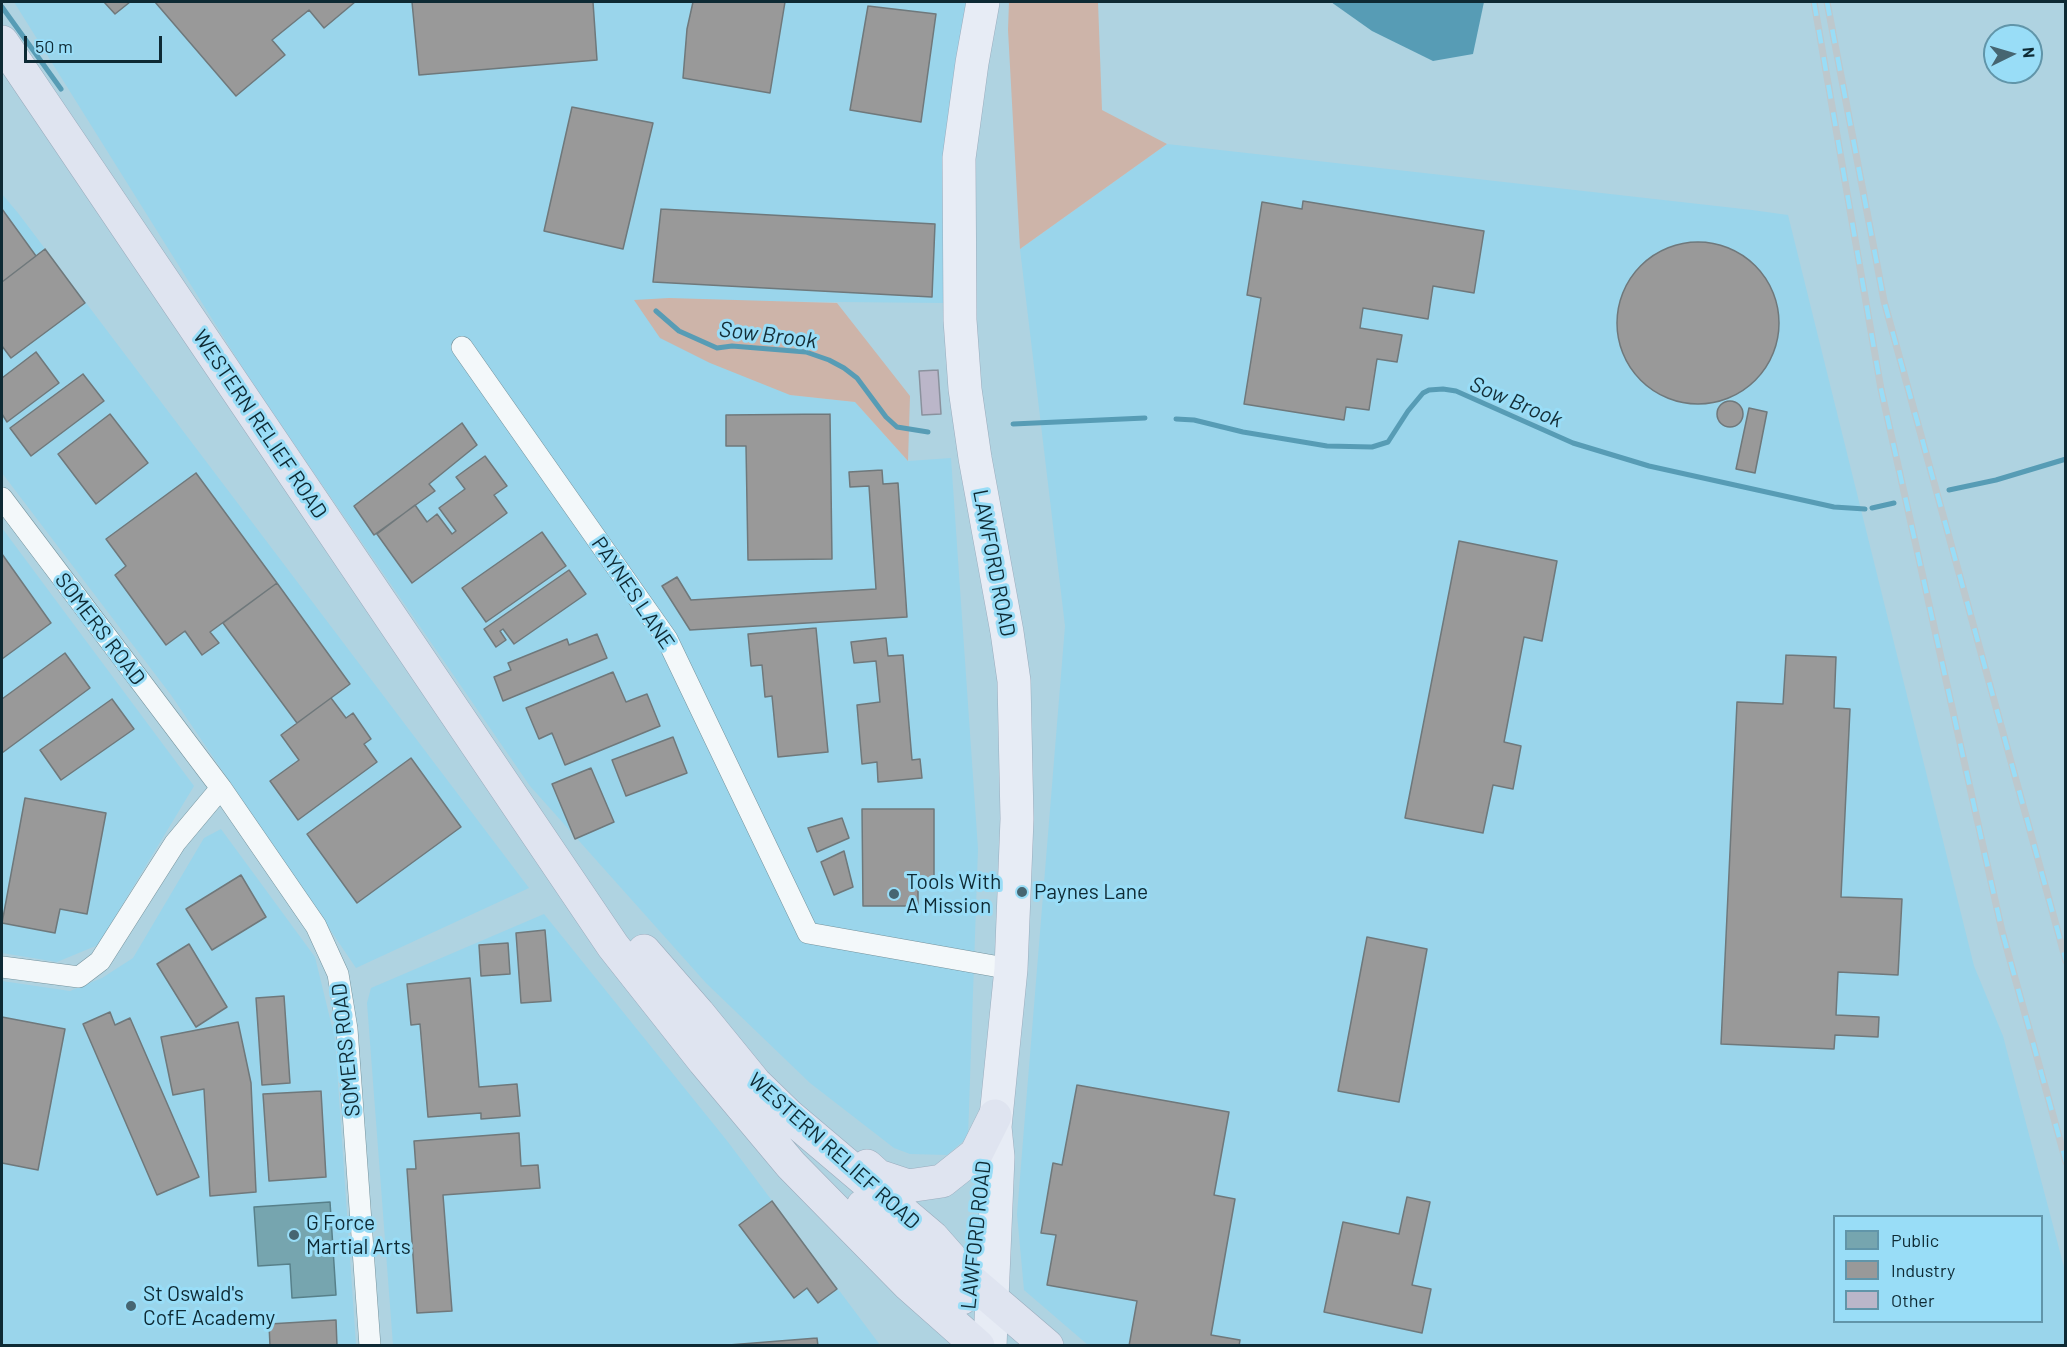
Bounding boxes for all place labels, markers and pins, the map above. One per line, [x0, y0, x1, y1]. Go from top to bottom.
place label: Tools With A Mission [906, 869, 1001, 919]
place label: Paynes Lane [1034, 879, 1148, 905]
marker: Paynes Lane [1015, 885, 1029, 899]
marker: Tools With A Mission [887, 887, 901, 901]
place label: G Force Martial Arts [306, 1210, 411, 1260]
marker: G Force Martial Arts [287, 1228, 301, 1242]
place label: St Oswald's CofE Academy [143, 1281, 275, 1331]
marker: St Oswald's CofE Academy [124, 1299, 138, 1313]

